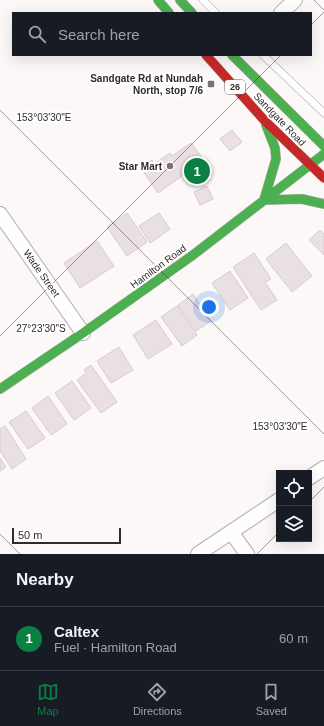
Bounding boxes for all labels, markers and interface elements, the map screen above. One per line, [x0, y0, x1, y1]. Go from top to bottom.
search box [12, 12, 312, 56]
icon: search [26, 23, 48, 45]
text: Search here [58, 26, 140, 43]
place label: Sandgate Rd at Nundah North, stop 7/6 [90, 73, 203, 96]
marker: Sandgate Rd at Nundah North, stop 7/6 [206, 79, 216, 89]
road number: 26 [225, 80, 245, 94]
street label: Sandgate Road [252, 91, 308, 148]
text: 153°03'30"E [16, 112, 72, 123]
pin: 1 [184, 156, 210, 186]
place label: Star Mart [119, 161, 163, 172]
marker: Star Mart [165, 161, 175, 171]
street label: Hamilton Road [128, 243, 188, 290]
street label: Wade Street [21, 248, 62, 299]
your location [199, 297, 219, 317]
text: 27°23'30"S [16, 323, 66, 334]
text: 153°03'30"E [252, 421, 308, 432]
map controls [276, 470, 312, 542]
button: locate [276, 470, 312, 506]
button: layers [276, 506, 312, 542]
scale bar [12, 526, 121, 545]
text: 50 m [18, 529, 42, 541]
text: Nearby [16, 570, 74, 589]
text: Caltex [54, 623, 99, 640]
text: 1 [25, 631, 33, 646]
text: 60 m [279, 631, 308, 646]
text: Fuel · Hamilton Road [54, 640, 177, 655]
tab: Map [37, 681, 59, 717]
tab: Directions [133, 681, 182, 717]
tab: Saved [256, 681, 287, 717]

